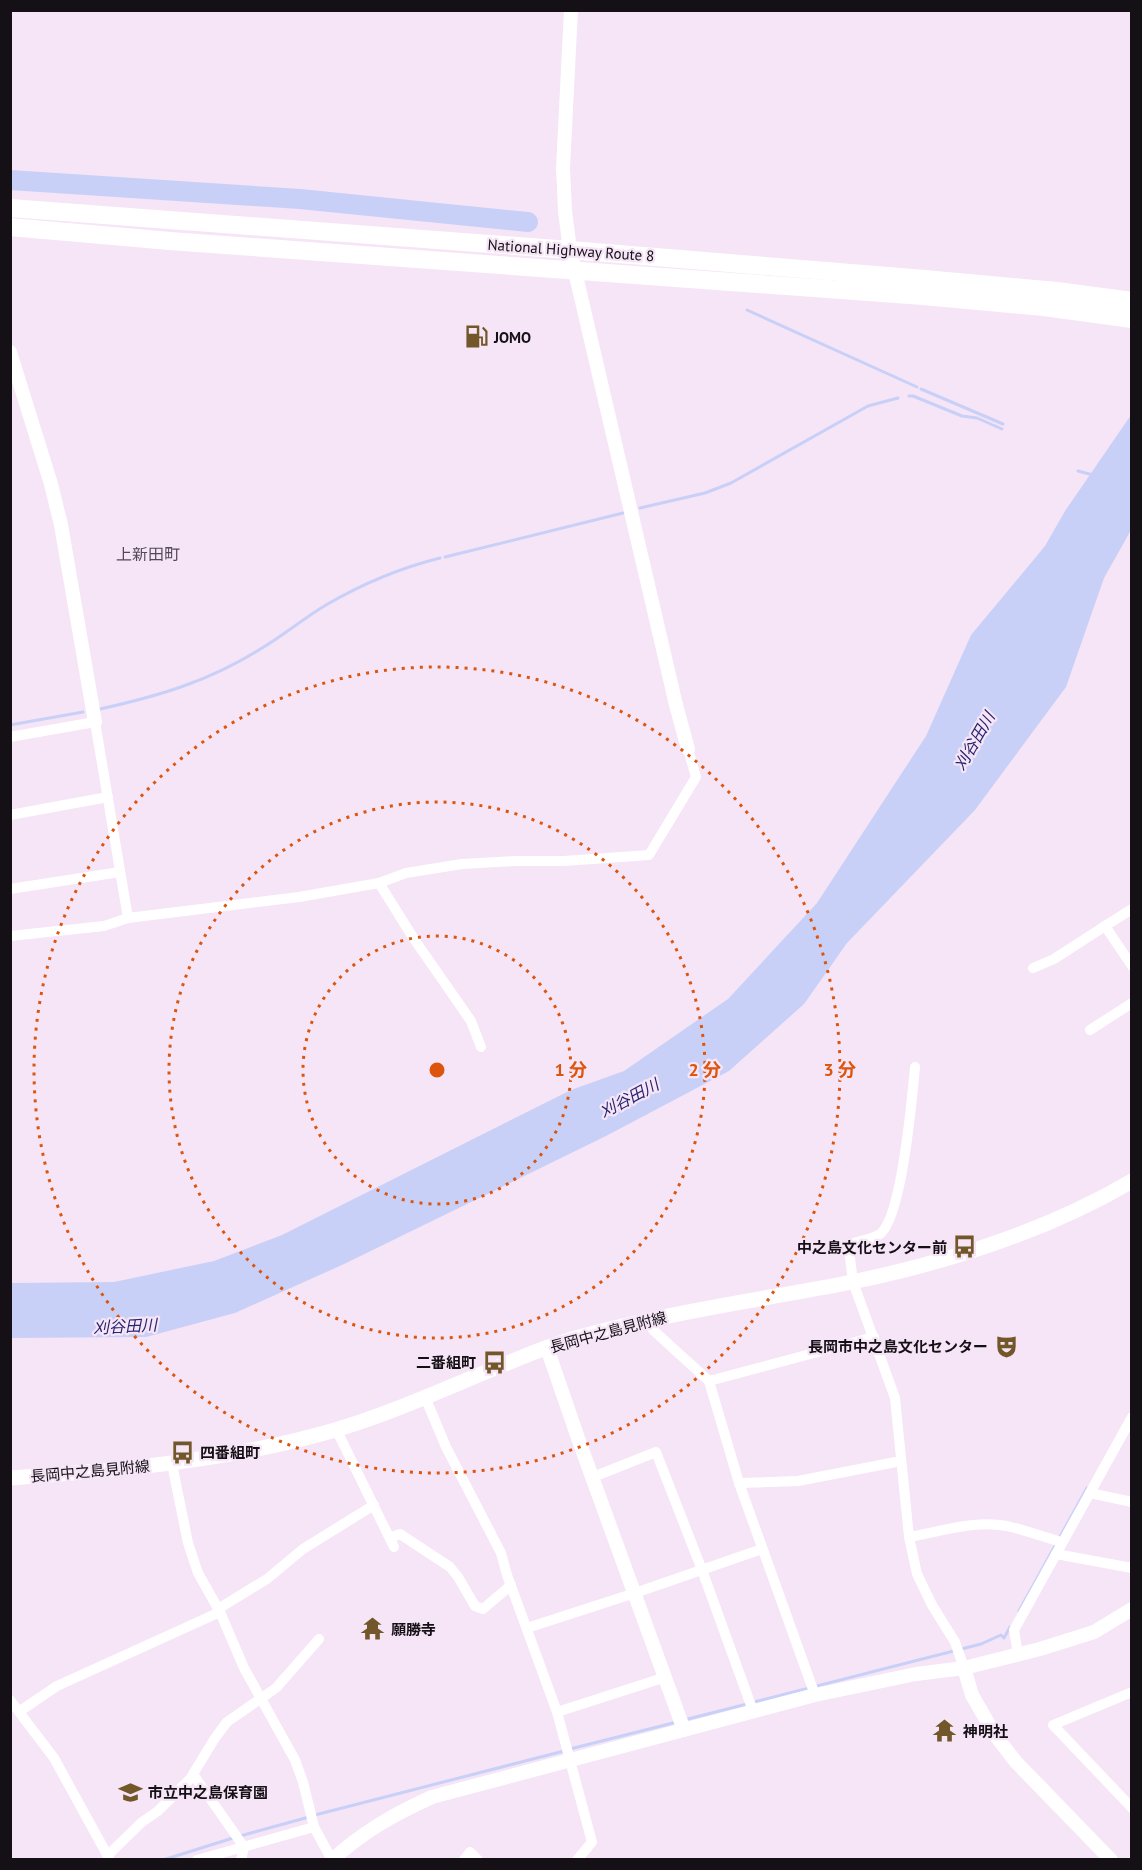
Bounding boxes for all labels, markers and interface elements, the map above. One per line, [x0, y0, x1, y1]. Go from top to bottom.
street label: National Highway Route 8 [487, 235, 655, 265]
fuel station icon: JOMO [463, 324, 489, 350]
place label: JOMO [493, 328, 531, 347]
district label: 上新田町 [116, 544, 180, 564]
water label: 刈谷田川 [949, 707, 1000, 774]
text: 1 分 [555, 1058, 587, 1081]
text: 2 分 [689, 1058, 721, 1081]
text: 3 分 [824, 1058, 856, 1081]
centre of rings [427, 1060, 447, 1080]
water label: 刈谷田川 [596, 1073, 664, 1122]
bus stop icon: 中之島文化センター前 [952, 1234, 978, 1260]
place label: 中之島文化センター前 [797, 1238, 947, 1257]
street label: 長岡中之島見附線 [548, 1307, 668, 1357]
water label: 刈谷田川 [93, 1314, 159, 1338]
theatre icon: 長岡市中之島文化センター [993, 1333, 1019, 1359]
place label: 長岡市中之島文化センター [808, 1337, 988, 1356]
bus stop icon: 二番組町 [481, 1349, 507, 1375]
place label: 二番組町 [416, 1353, 476, 1372]
bus stop icon: 四番組町 [169, 1439, 195, 1465]
place label: 四番組町 [200, 1443, 260, 1462]
street label: 長岡中之島見附線 [29, 1456, 151, 1486]
temple icon: 願勝寺 [360, 1616, 386, 1642]
place label: 願勝寺 [391, 1620, 436, 1639]
temple icon: 神明社 [932, 1718, 958, 1744]
place label: 神明社 [962, 1722, 1008, 1741]
school or university icon: 市立中之島保育園 [117, 1779, 143, 1805]
place label: 市立中之島保育園 [148, 1783, 268, 1802]

